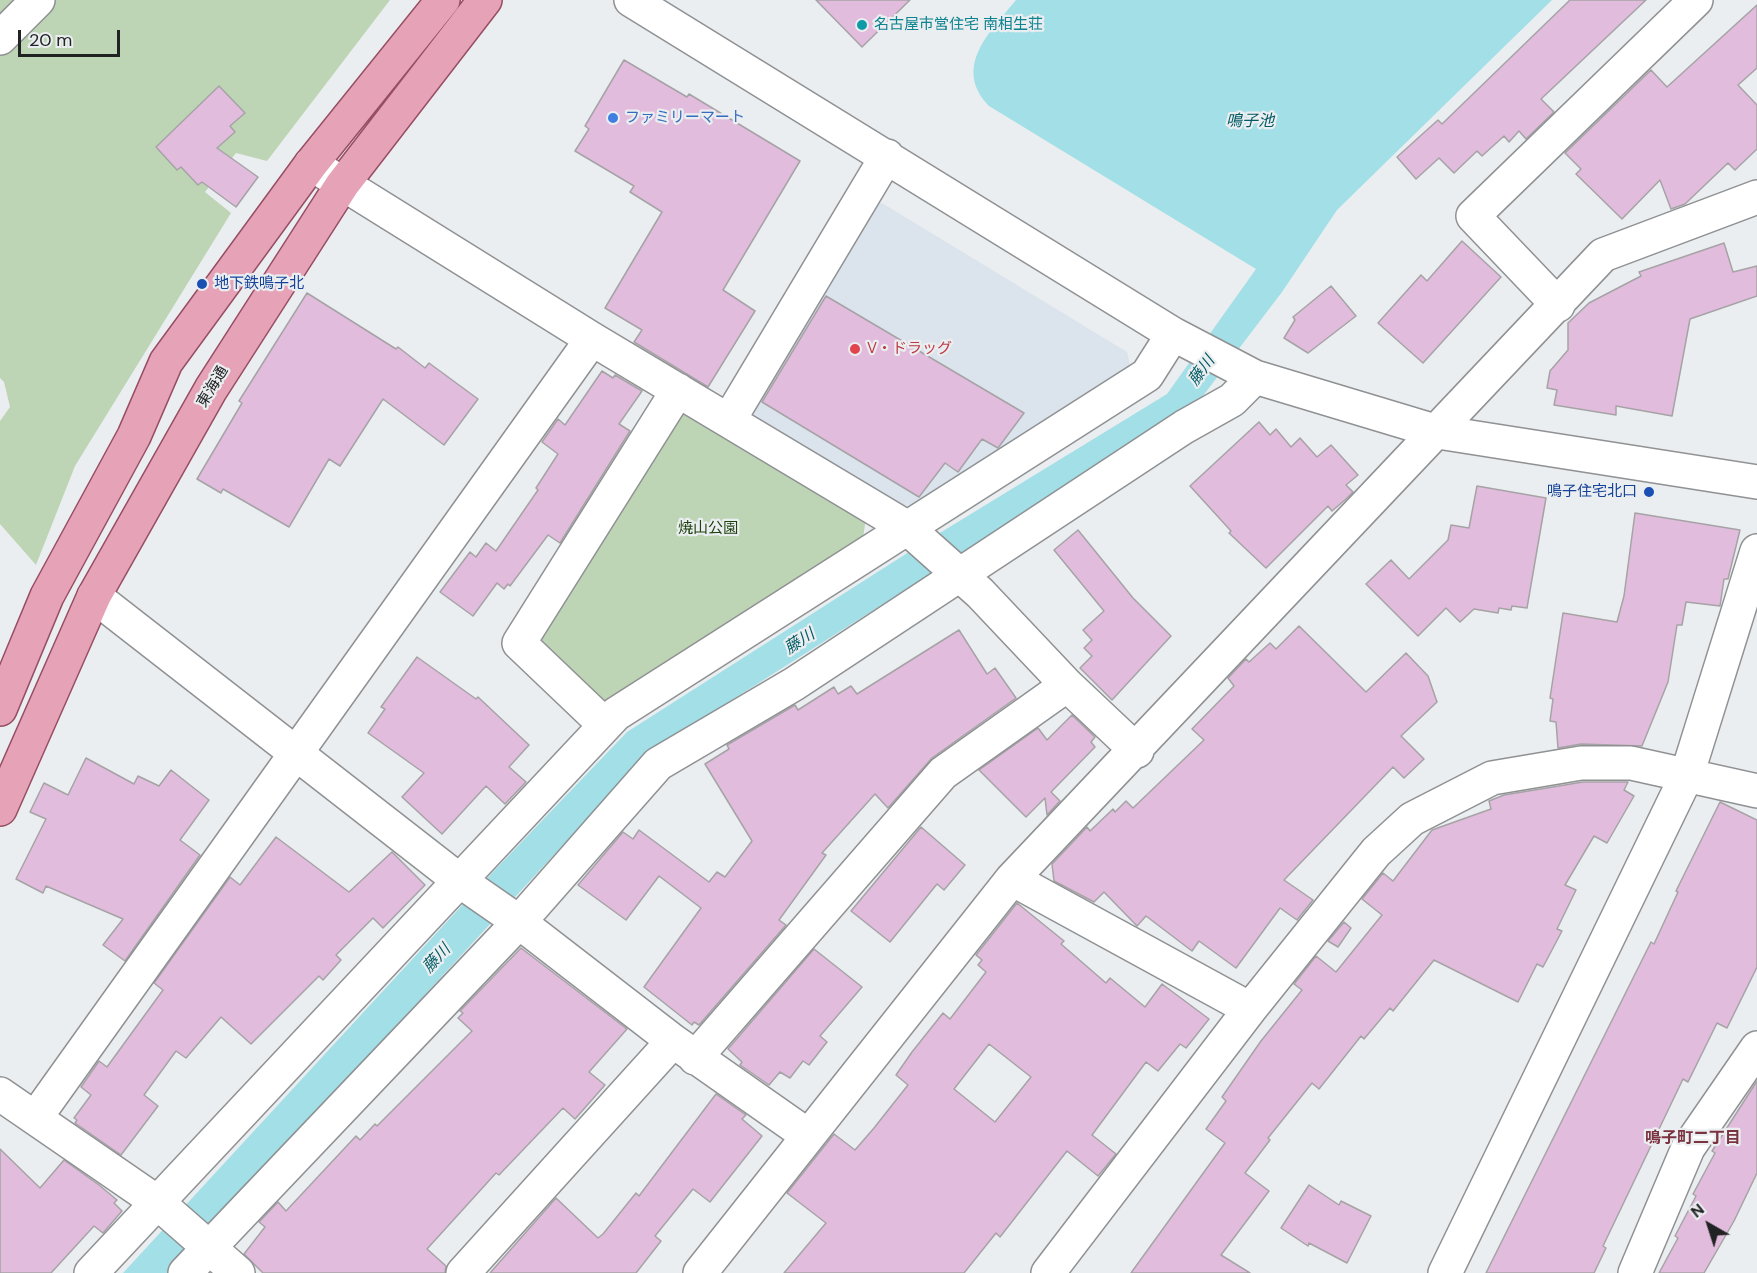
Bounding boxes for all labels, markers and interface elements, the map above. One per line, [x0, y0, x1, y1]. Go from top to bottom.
place label: 名古屋市営住宅 南相生荘 [874, 16, 1043, 34]
scale bar [21, 18, 123, 56]
marker: 名古屋市営住宅 南相生荘 [855, 18, 869, 32]
text: 20 m [29, 28, 72, 52]
place label: ファミリーマート [625, 109, 745, 127]
marker: ファミリーマート [606, 111, 620, 125]
water label: 鳴子池 [1226, 112, 1274, 132]
place label: 地下鉄鳴子北 [214, 275, 304, 293]
marker: 地下鉄鳴子北 [195, 277, 209, 291]
place label: V・ドラッグ [867, 340, 952, 358]
marker: V・ドラッグ [848, 342, 862, 356]
water label: 藤川 [1185, 352, 1219, 390]
street label: 東海通 [194, 363, 232, 411]
place label: 鳴子住宅北口 [1547, 483, 1637, 501]
marker: 鳴子住宅北口 [1642, 485, 1656, 499]
park label: 焼山公園 [678, 520, 738, 538]
water label: 藤川 [781, 625, 819, 659]
water label: 藤川 [419, 941, 455, 977]
district label: 鳴子町二丁目 [1645, 1129, 1741, 1149]
north arrow [1679, 1195, 1739, 1255]
text: N [1686, 1199, 1708, 1222]

